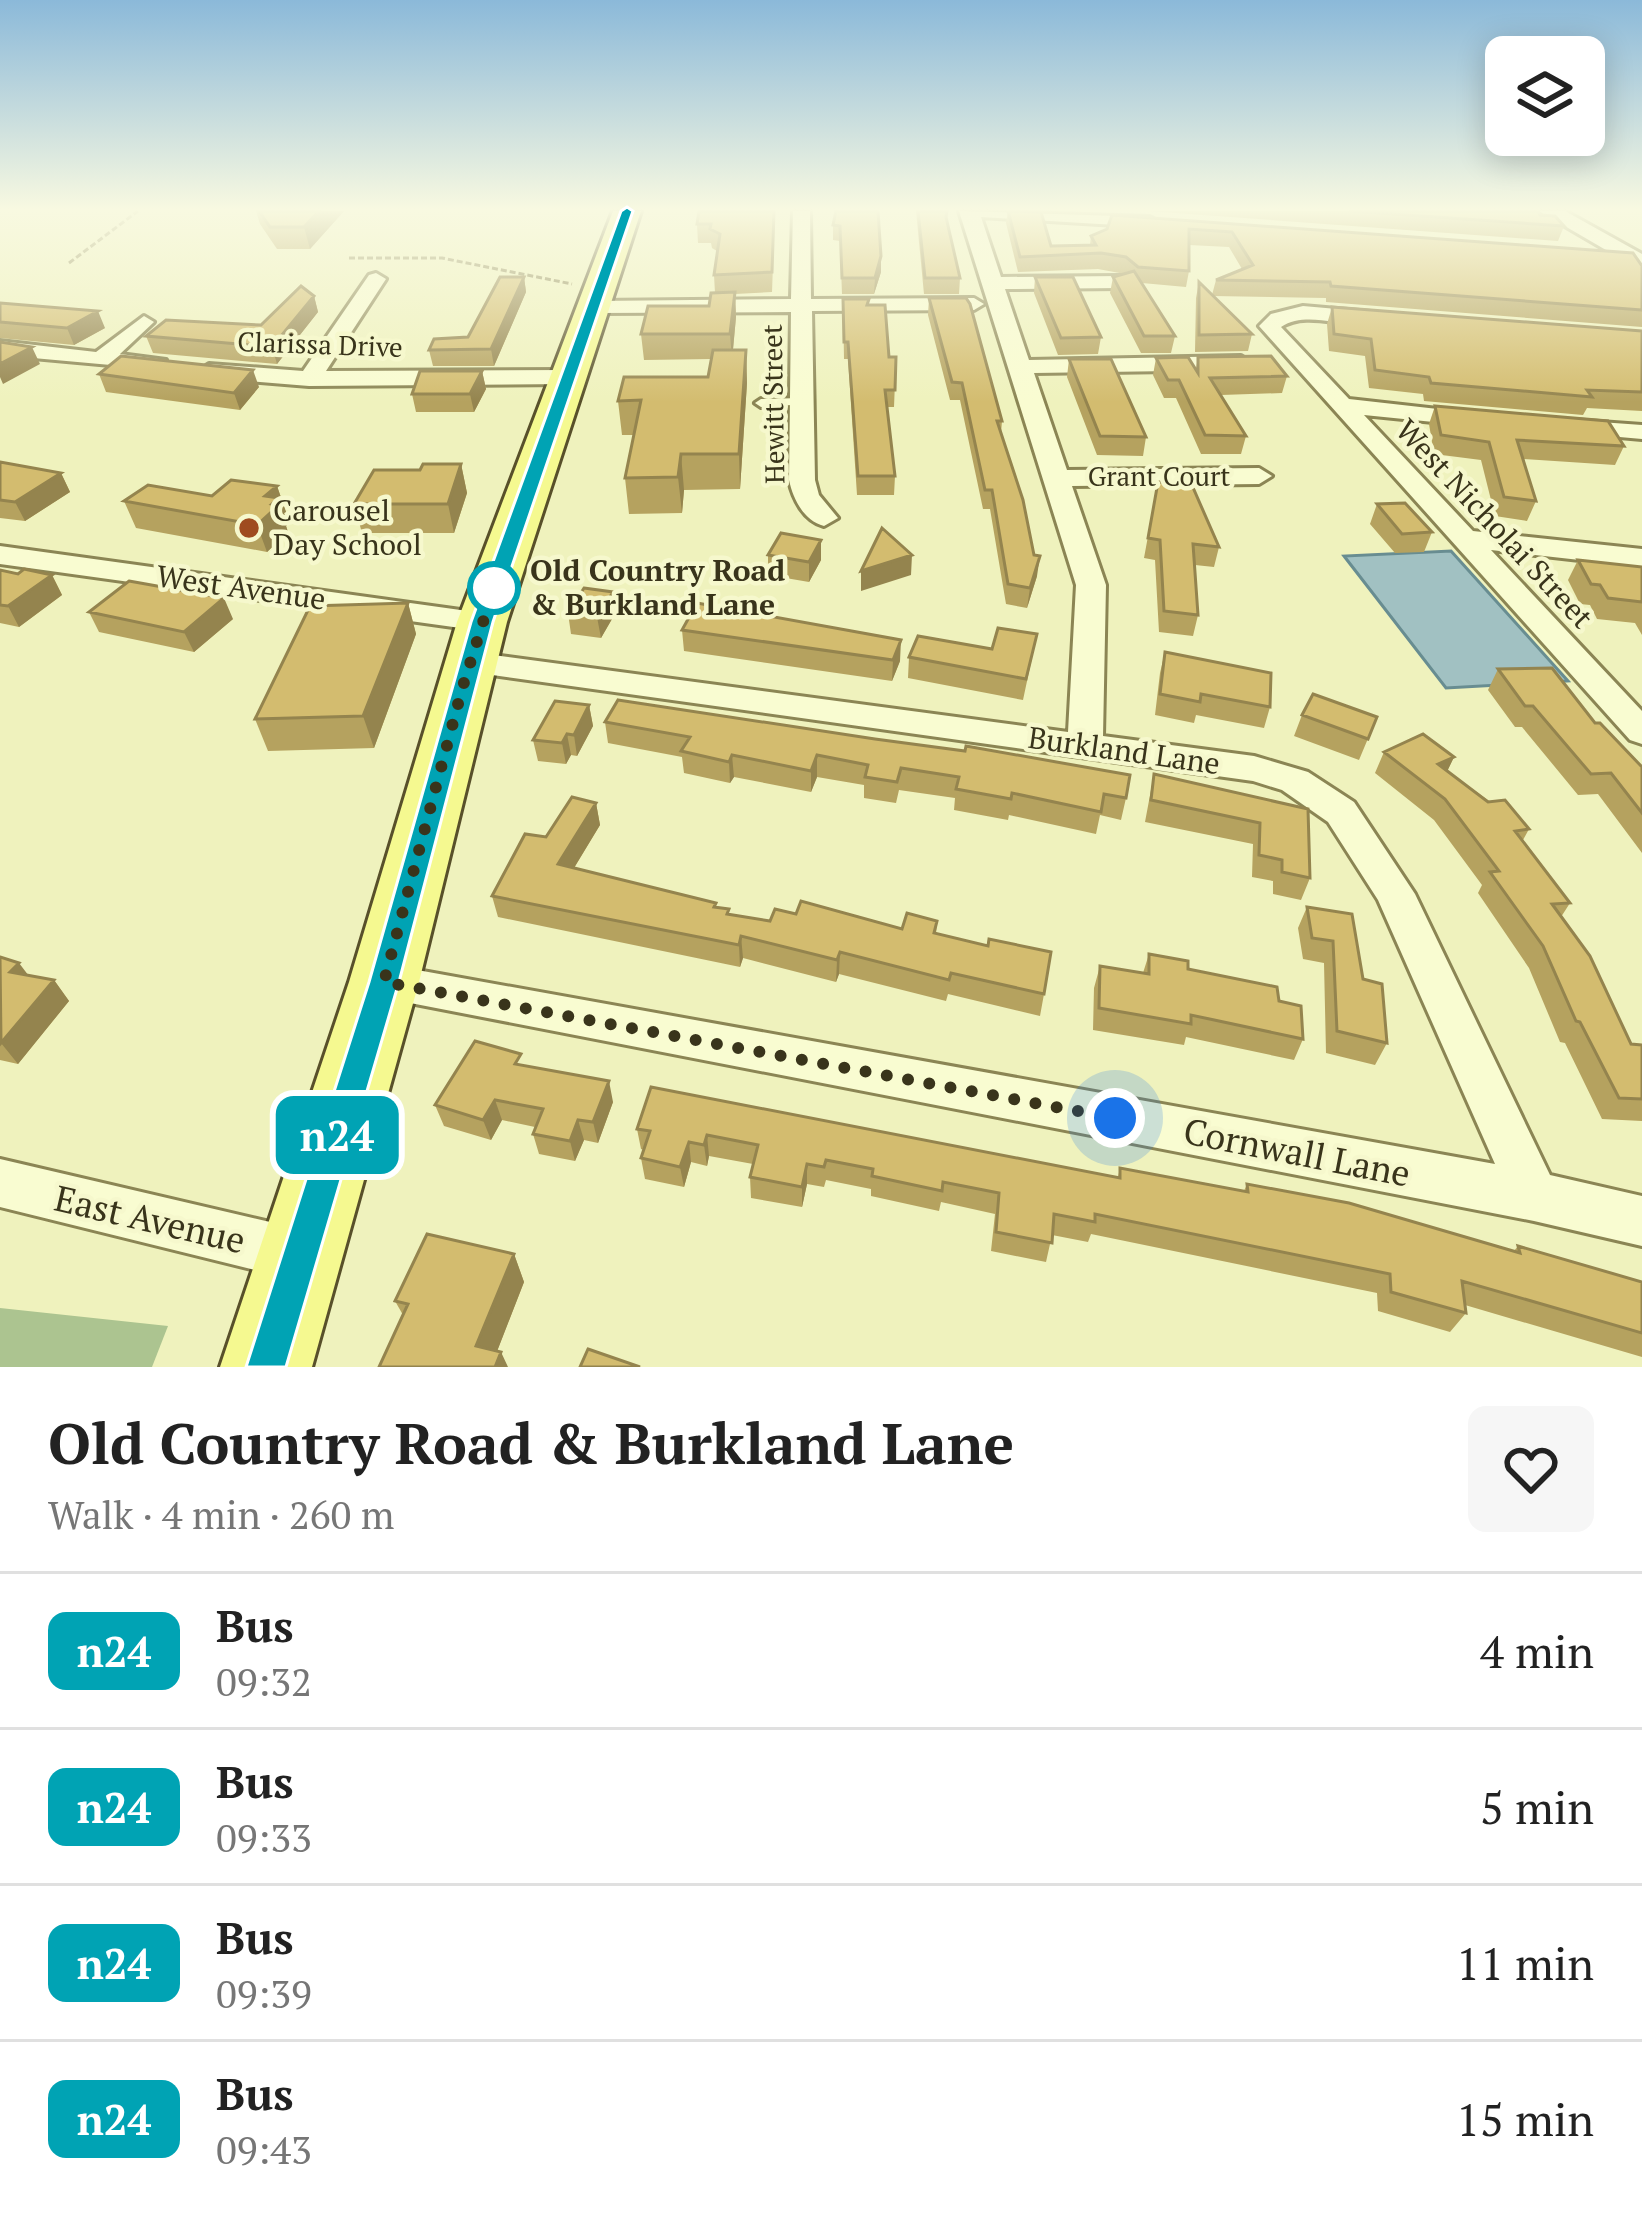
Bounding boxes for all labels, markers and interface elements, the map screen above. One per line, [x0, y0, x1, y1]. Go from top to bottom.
map controls [1485, 36, 1605, 156]
button: layers [1485, 36, 1605, 156]
street label: Clarissa Drive [237, 323, 403, 365]
street label: Hewitt Street [754, 324, 792, 484]
street label: West Nicholai Street [1387, 410, 1602, 637]
street label: Grant Court [1088, 458, 1230, 494]
place label: Carousel Day School [273, 490, 422, 564]
marker: Carousel Day School [236, 515, 262, 541]
place label: Old Country Road & Burkland Lane [530, 550, 785, 624]
street label: West Avenue [154, 555, 328, 619]
marker: Old Country Road & Burkland Lane [469, 563, 519, 613]
street label: Burkland Lane [1026, 717, 1223, 783]
your location [1085, 1088, 1145, 1148]
line badge: n24 [268, 1096, 406, 1174]
text: n24 [300, 1107, 374, 1163]
street label: Cornwall Lane [1180, 1107, 1414, 1196]
street label: East Avenue [50, 1174, 250, 1263]
text: Old Country Road & Burkland Lane [48, 1405, 1014, 1480]
button: heart [1468, 1406, 1594, 1532]
text: Walk · 4 min · 260 m [48, 1488, 394, 1540]
text: Bus [216, 1595, 294, 1655]
text: 4 min [1480, 1621, 1594, 1681]
text: n24 [77, 1623, 151, 1679]
text: 09:32 [216, 1655, 312, 1707]
text: Bus [216, 1751, 294, 1811]
text: 5 min [1480, 1777, 1594, 1837]
text: n24 [77, 1779, 151, 1835]
text: 09:33 [216, 1811, 312, 1863]
text: Bus [216, 1907, 294, 1967]
text: 11 min [1456, 1933, 1594, 1993]
text: n24 [77, 1935, 151, 1991]
text: 09:39 [216, 1967, 312, 2019]
text: Bus [216, 2063, 294, 2123]
text: 15 min [1456, 2089, 1594, 2149]
text: n24 [77, 2091, 151, 2147]
text: 09:43 [216, 2123, 312, 2175]

